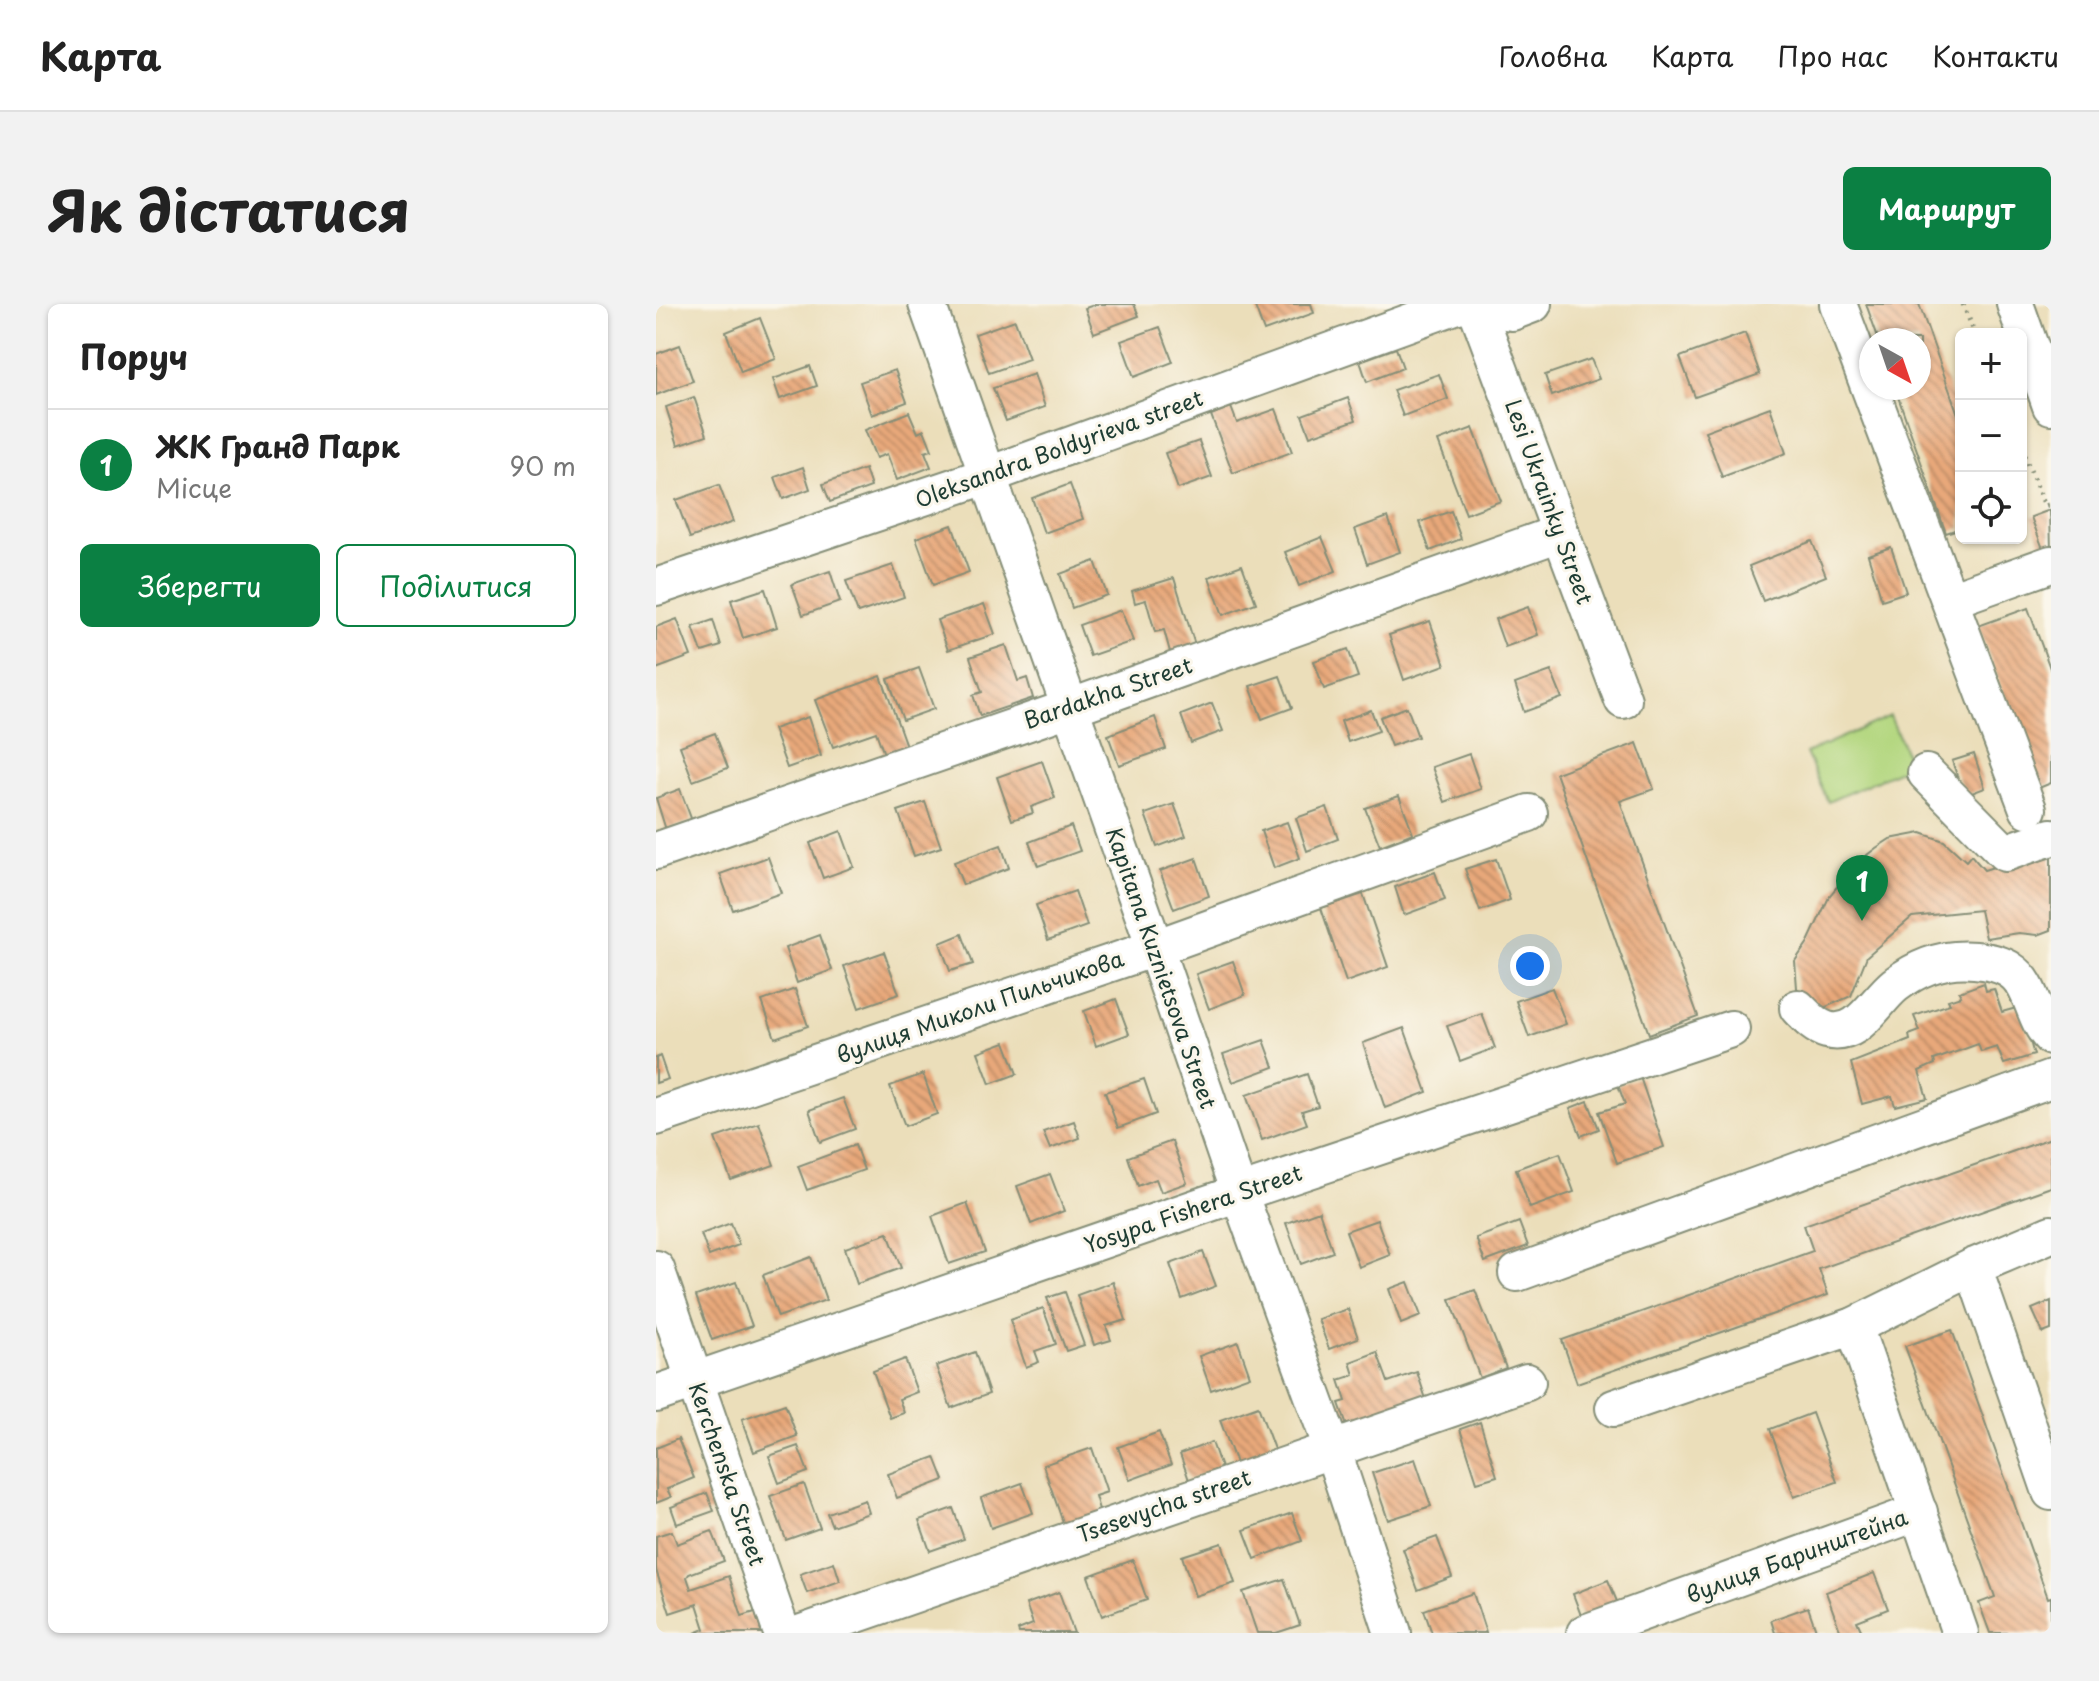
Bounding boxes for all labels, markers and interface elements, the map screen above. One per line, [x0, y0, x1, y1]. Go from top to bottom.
text: Карта [40, 27, 162, 84]
text: Головна [1498, 34, 1607, 77]
text: Карта [1651, 34, 1733, 77]
text: Про нас [1777, 34, 1888, 77]
text: Контакти [1932, 34, 2059, 77]
text: Як дістатися [48, 166, 410, 251]
button: Маршрут [1843, 167, 2051, 250]
north arrow [1859, 328, 1931, 400]
map controls [1955, 328, 2027, 544]
button: + [1955, 328, 2027, 400]
text: Поруч [80, 330, 188, 382]
street label: Oleksandra Boldyrieva street [910, 380, 1207, 515]
street label: Lesi Ukrainky Street [1498, 394, 1603, 609]
button: − [1955, 400, 2027, 472]
text: ЖК Гранд Парк [156, 423, 399, 468]
text: 1 [100, 446, 112, 485]
text: 90 m [509, 446, 576, 485]
text: Місце [156, 468, 232, 507]
button: locate [1955, 472, 2027, 544]
button: Зберегти [80, 544, 320, 627]
button: Поділитися [336, 544, 576, 627]
street label: Bardakha Street [1019, 647, 1196, 736]
street label: Kapitana Kuznietsova Street [1099, 822, 1226, 1113]
pin: 1 [1836, 855, 1888, 921]
street label: вулиця Миколи Пильчикова [831, 941, 1128, 1070]
your location [1510, 946, 1550, 986]
street label: Yosypa Fishera Street [1079, 1155, 1306, 1260]
street label: Kerchenska Street [682, 1377, 775, 1570]
street label: Tsesevycha street [1072, 1459, 1255, 1550]
street label: вулиця Баринштейна [1681, 1499, 1912, 1610]

